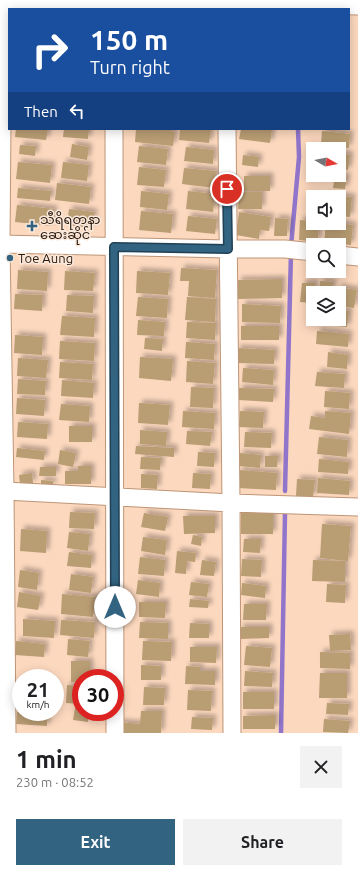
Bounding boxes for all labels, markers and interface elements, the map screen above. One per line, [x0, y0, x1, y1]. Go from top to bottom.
icon: right [24, 24, 76, 76]
text: 150 m [90, 24, 168, 55]
text: Turn right [90, 57, 170, 77]
icon: left [66, 100, 88, 122]
text: Then [24, 103, 58, 120]
north arrow [306, 142, 346, 182]
map controls [306, 142, 346, 326]
pin [210, 172, 244, 206]
icon: arrive [216, 178, 238, 200]
button: sound [306, 190, 346, 230]
place label: သီရိရတနာ ဆေးဆိုင် [40, 211, 101, 245]
marker: သီရိရတနာ ဆေးဆိုင် [27, 221, 37, 231]
button: search [306, 238, 346, 278]
place label: Toe Aung [18, 251, 73, 265]
marker: Toe Aung [5, 253, 15, 263]
button: layers [306, 286, 346, 326]
position arrow [94, 586, 136, 628]
speed limit sign: 30 [72, 669, 124, 721]
text: 21 [27, 678, 49, 701]
text: km/h [26, 699, 50, 710]
text: 1 min [16, 746, 77, 773]
button: close [300, 746, 342, 788]
text: 230 m · 08:52 [16, 775, 94, 789]
button: Exit [16, 819, 175, 865]
button: Share [183, 819, 342, 865]

